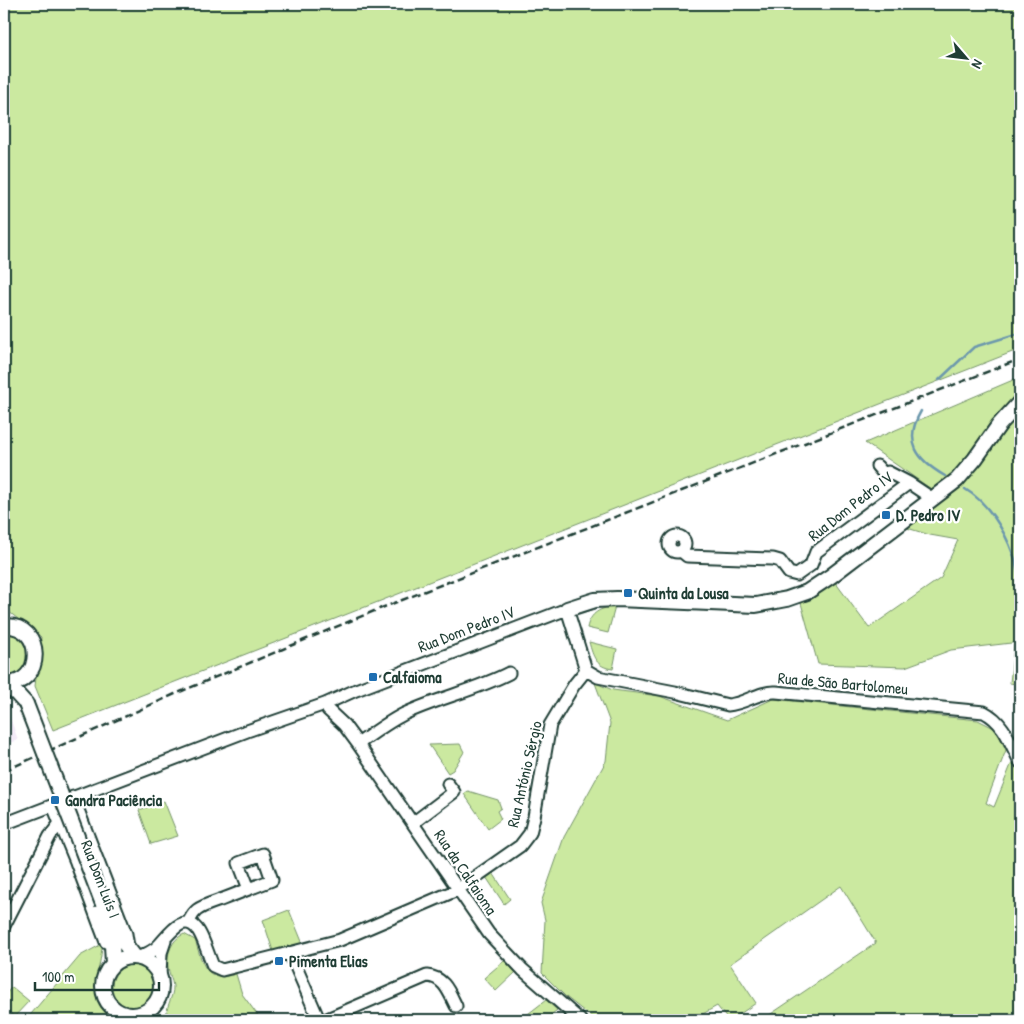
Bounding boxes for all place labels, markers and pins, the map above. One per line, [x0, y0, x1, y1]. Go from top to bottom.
place label: D. Pedro IV [896, 504, 961, 526]
marker: D. Pedro IV [880, 509, 892, 521]
place label: Quinta da Lousa [638, 582, 729, 604]
marker: Quinta da Lousa [622, 587, 634, 599]
place label: Calfaioma [383, 666, 442, 688]
marker: Calfaioma [367, 671, 379, 683]
place label: Gandra Paciência [65, 789, 163, 811]
marker: Gandra Paciência [49, 794, 61, 806]
place label: Pimenta Elias [289, 950, 368, 972]
marker: Pimenta Elias [273, 955, 285, 967]

